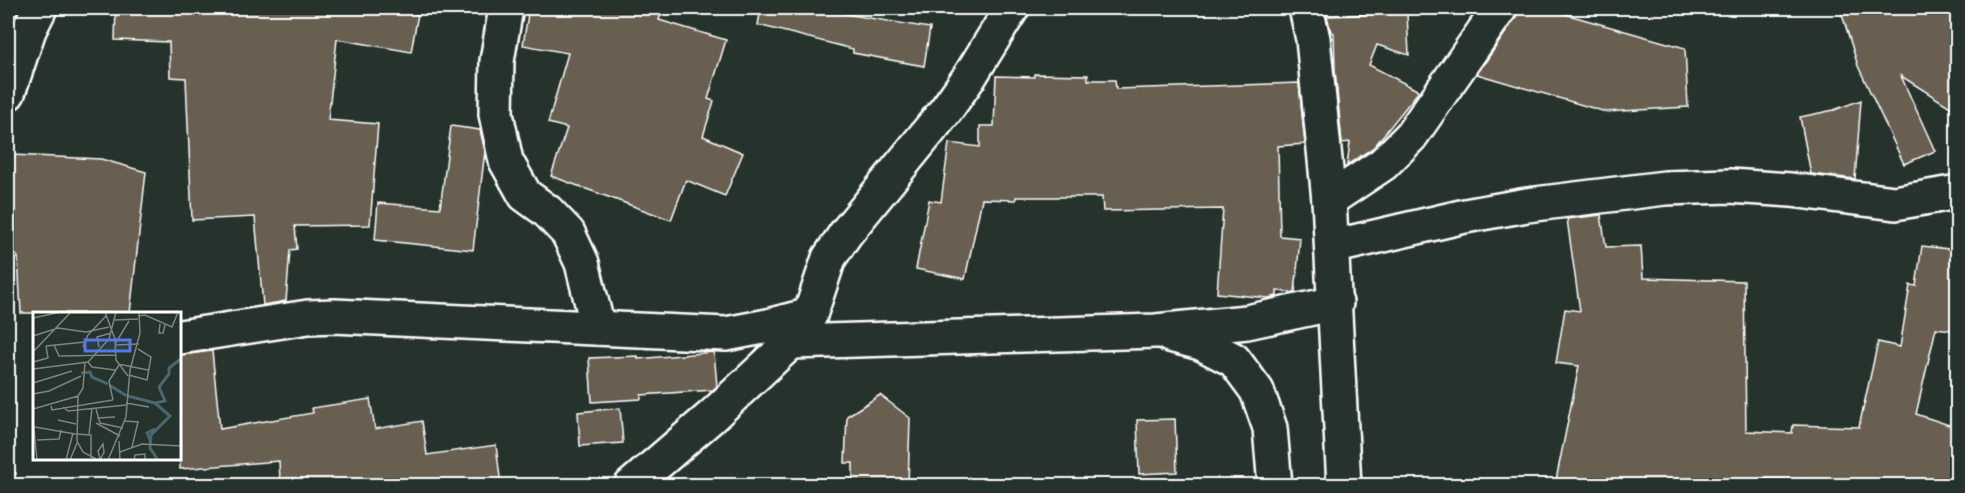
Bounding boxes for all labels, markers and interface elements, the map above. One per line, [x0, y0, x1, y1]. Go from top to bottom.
inset map [33, 312, 182, 460]

